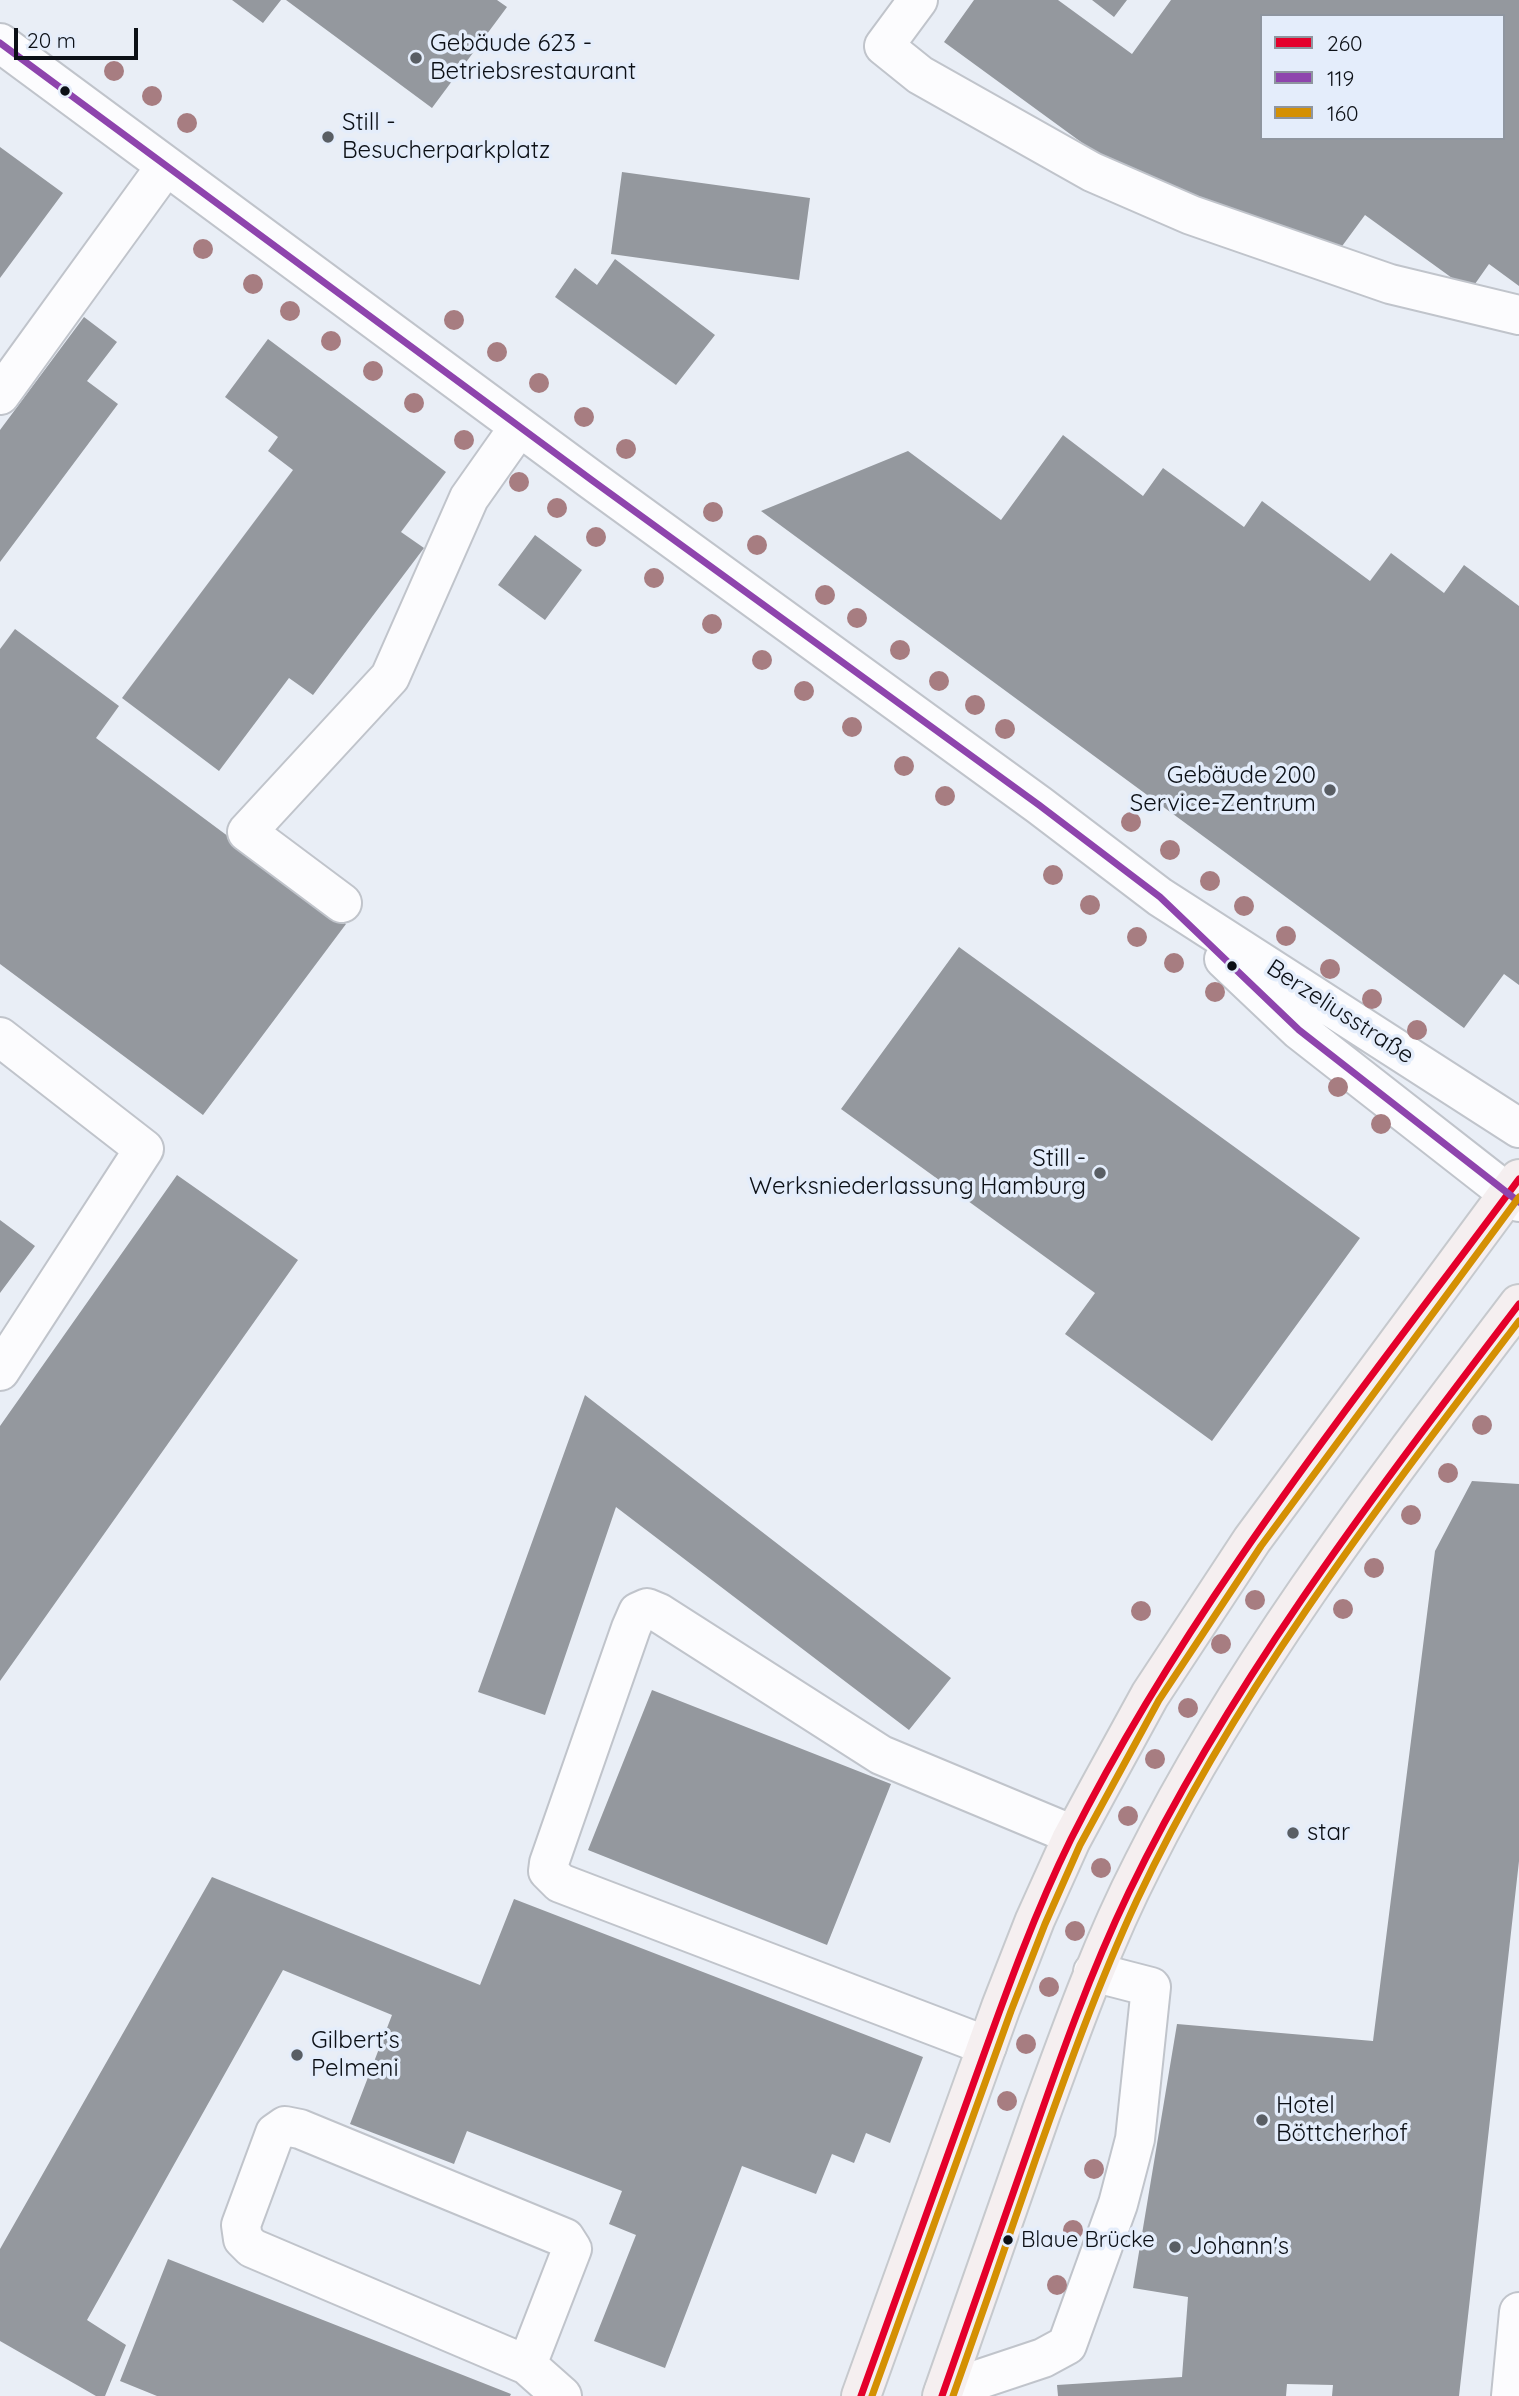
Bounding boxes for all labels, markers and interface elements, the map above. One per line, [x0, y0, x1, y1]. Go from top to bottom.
scale bar [18, 14, 142, 58]
legend [1260, 14, 1505, 140]
text: 20 m [27, 27, 76, 53]
place label: Gebäude 623 - Betriebsrestaurant [430, 30, 636, 86]
text: 260 [1327, 30, 1362, 56]
marker: Gebäude 623 - Betriebsrestaurant [408, 50, 424, 66]
text: 119 [1327, 65, 1354, 91]
unlabelled marker [58, 84, 72, 98]
text: 160 [1327, 100, 1359, 126]
place label: Still - Besucherparkplatz [342, 109, 550, 165]
marker: Still - Besucherparkplatz [320, 129, 336, 145]
place label: Gebäude 200 Service-Zentrum [1130, 762, 1316, 818]
marker: Gebäude 200 Service-Zentrum [1322, 782, 1338, 798]
street label: Berzeliusstraße [1261, 954, 1419, 1070]
unlabelled marker [1225, 959, 1239, 973]
place label: Still - Werksniederlassung Hamburg [749, 1145, 1086, 1201]
marker: Still - Werksniederlassung Hamburg [1092, 1165, 1108, 1181]
place label: star [1307, 1819, 1350, 1847]
marker: star [1285, 1825, 1301, 1841]
place label: Gilbert’s Pelmeni [311, 2027, 400, 2083]
marker: Gilbert’s Pelmeni [289, 2047, 305, 2063]
place label: Hotel Böttcherhof [1276, 2092, 1408, 2148]
marker: Hotel Böttcherhof [1254, 2112, 1270, 2128]
place label: Blaue Brücke [1021, 2227, 1155, 2253]
marker: Blaue Brücke [1001, 2233, 1015, 2247]
place label: Johann's [1189, 2233, 1289, 2261]
marker: Johann's [1167, 2239, 1183, 2255]

